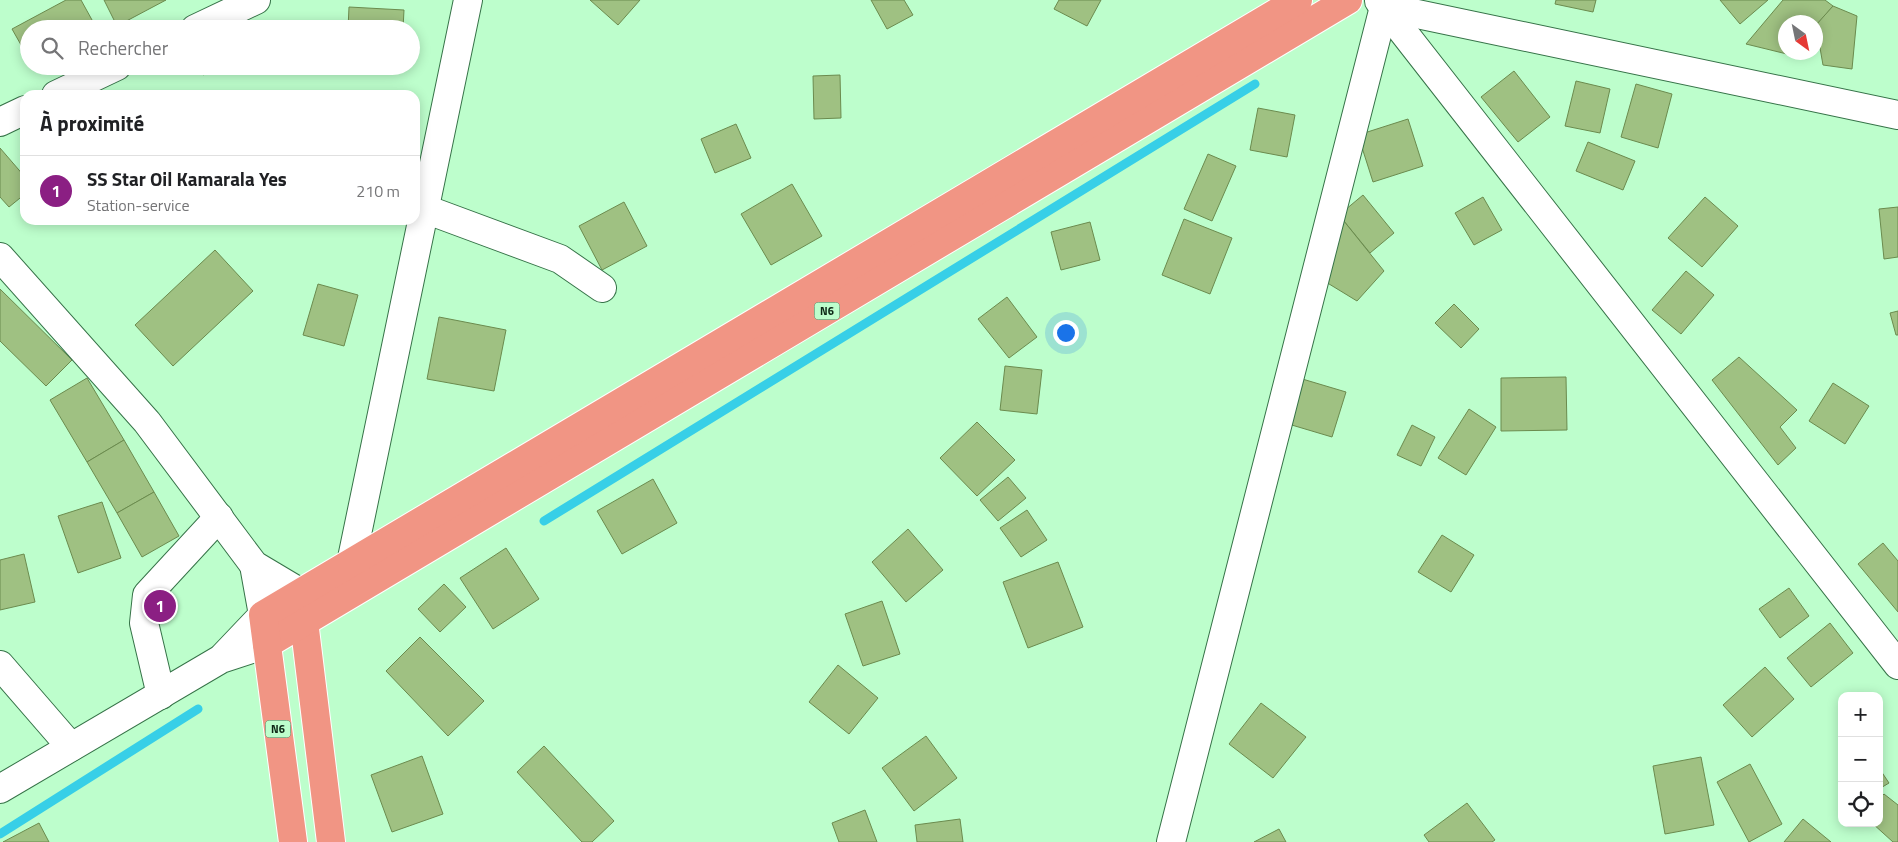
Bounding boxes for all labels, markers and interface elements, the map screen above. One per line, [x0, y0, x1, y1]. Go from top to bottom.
north arrow [1778, 15, 1823, 60]
search box [20, 20, 420, 75]
text: Rechercher [78, 33, 168, 62]
icon: search [38, 34, 66, 62]
text: À proximité [40, 107, 144, 139]
text: SS Star Oil Kamarala Yes [87, 164, 287, 193]
text: 1 [52, 179, 60, 203]
text: 210 m [356, 179, 400, 203]
text: Station-service [87, 193, 190, 217]
road number: N6 [814, 302, 840, 320]
your location [1053, 320, 1079, 346]
pin: 1 [144, 587, 176, 625]
map controls [1838, 692, 1883, 827]
button: + [1838, 692, 1883, 737]
road number: N6 [266, 721, 290, 738]
button: − [1838, 737, 1883, 782]
button: locate [1838, 782, 1883, 827]

